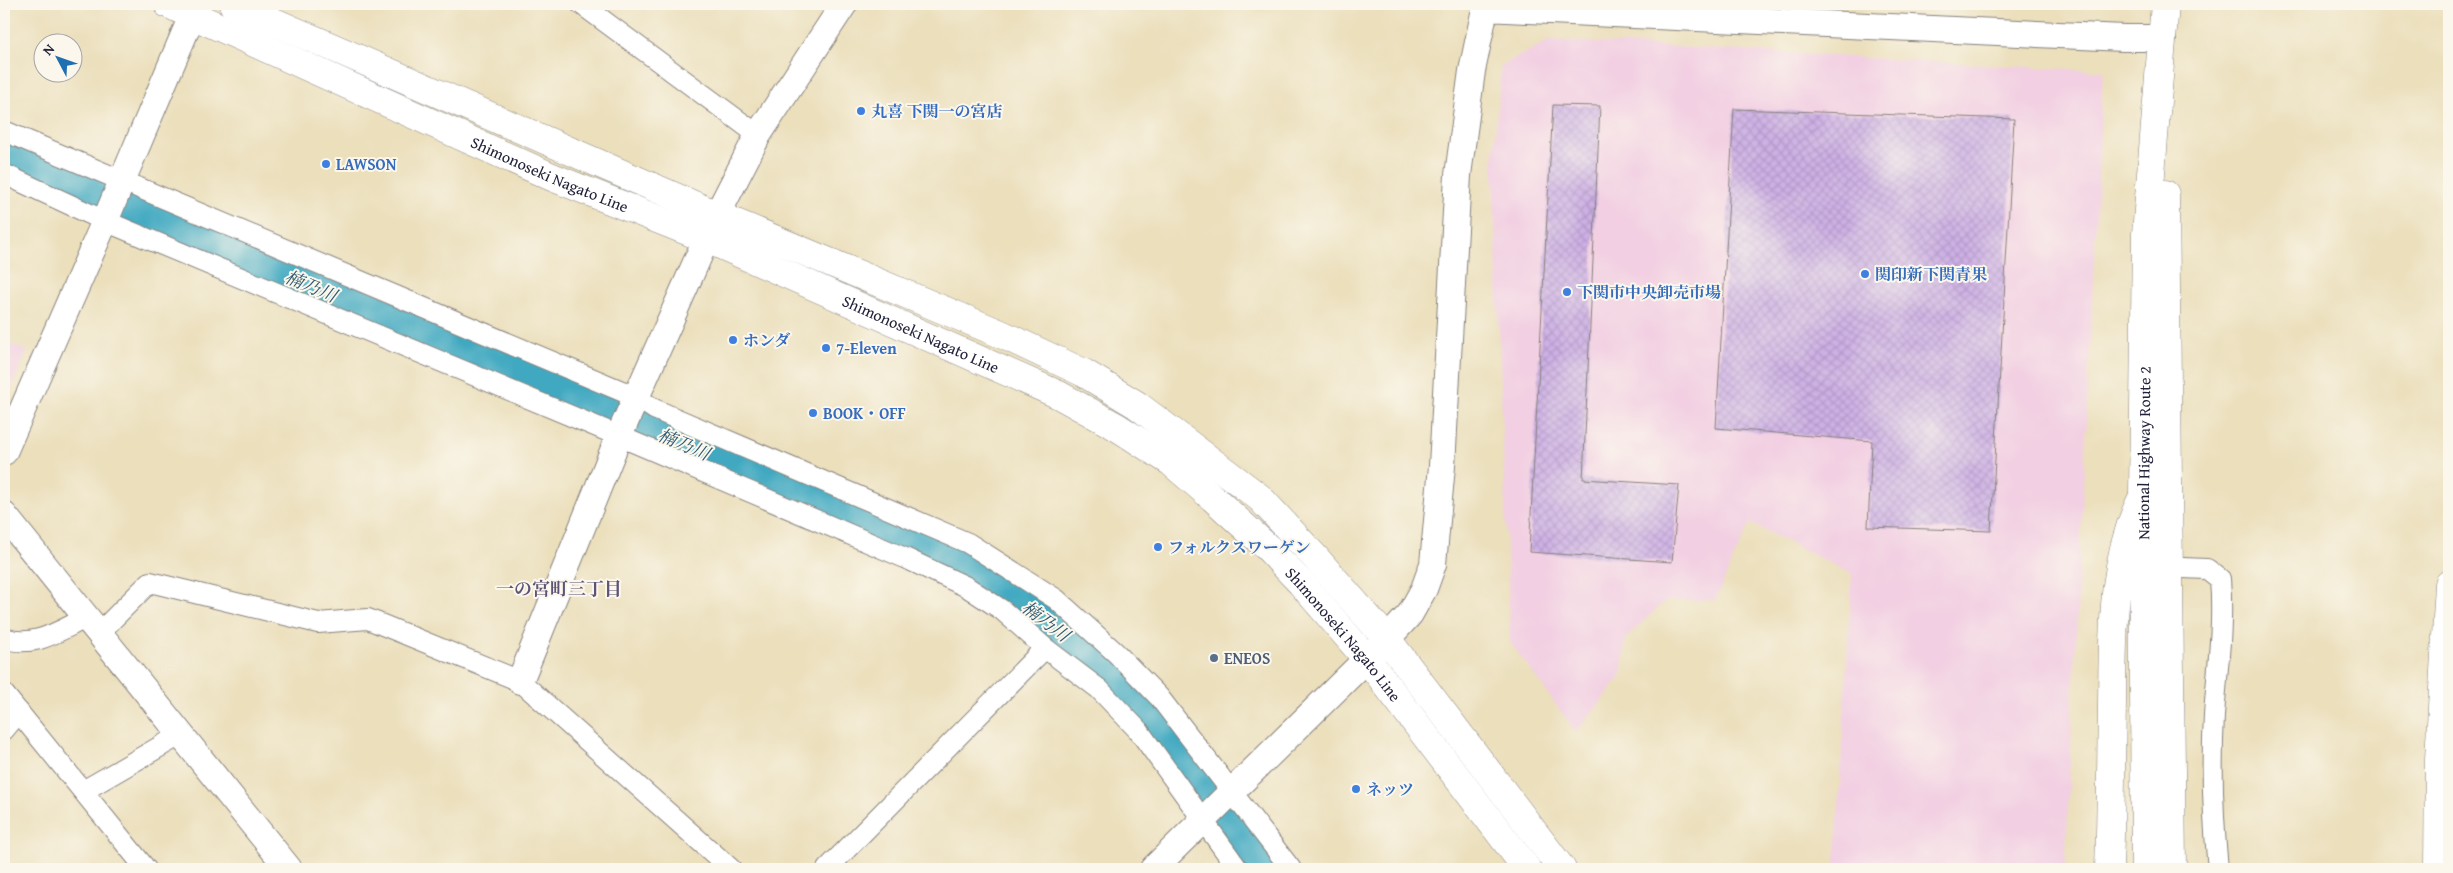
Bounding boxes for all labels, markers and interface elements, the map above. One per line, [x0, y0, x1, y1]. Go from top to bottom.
north arrow [32, 32, 82, 82]
text: N [38, 39, 59, 60]
place label: 丸喜 下関一の宮店 [871, 99, 1003, 123]
marker: 丸喜 下関一の宮店 [855, 105, 867, 117]
street label: Shimonoseki Nagato Line [467, 130, 632, 218]
place label: LAWSON [336, 152, 397, 176]
marker: LAWSON [320, 158, 332, 170]
place label: 関印新下関青果 [1875, 262, 1987, 286]
water label: 楠乃川 [281, 263, 343, 310]
marker: 関印新下関青果 [1859, 268, 1871, 280]
place label: 下関市中央卸売市場 [1577, 280, 1721, 304]
marker: 下関市中央卸売市場 [1561, 286, 1573, 298]
street label: Shimonoseki Nagato Line [839, 288, 1003, 379]
place label: ホンダ [743, 328, 790, 352]
marker: ホンダ [727, 334, 739, 346]
place label: 7-Eleven [836, 336, 897, 360]
marker: 7-Eleven [820, 342, 832, 354]
street label: National Highway Route 2 [2131, 366, 2156, 540]
place label: BOOK・OFF [823, 401, 906, 425]
marker: BOOK・OFF [807, 407, 819, 419]
water label: 楠乃川 [654, 421, 716, 468]
place label: フォルクスワーゲン [1168, 535, 1310, 559]
marker: フォルクスワーゲン [1152, 541, 1164, 553]
street label: Shimonoseki Nagato Line [1280, 562, 1407, 707]
district label: 一の宮町三丁目 [496, 575, 622, 602]
water label: 楠乃川 [1016, 594, 1077, 649]
place label: ENEOS [1224, 646, 1270, 670]
marker: ENEOS [1208, 652, 1220, 664]
place label: ネッツ [1366, 777, 1414, 801]
marker: ネッツ [1350, 783, 1362, 795]

